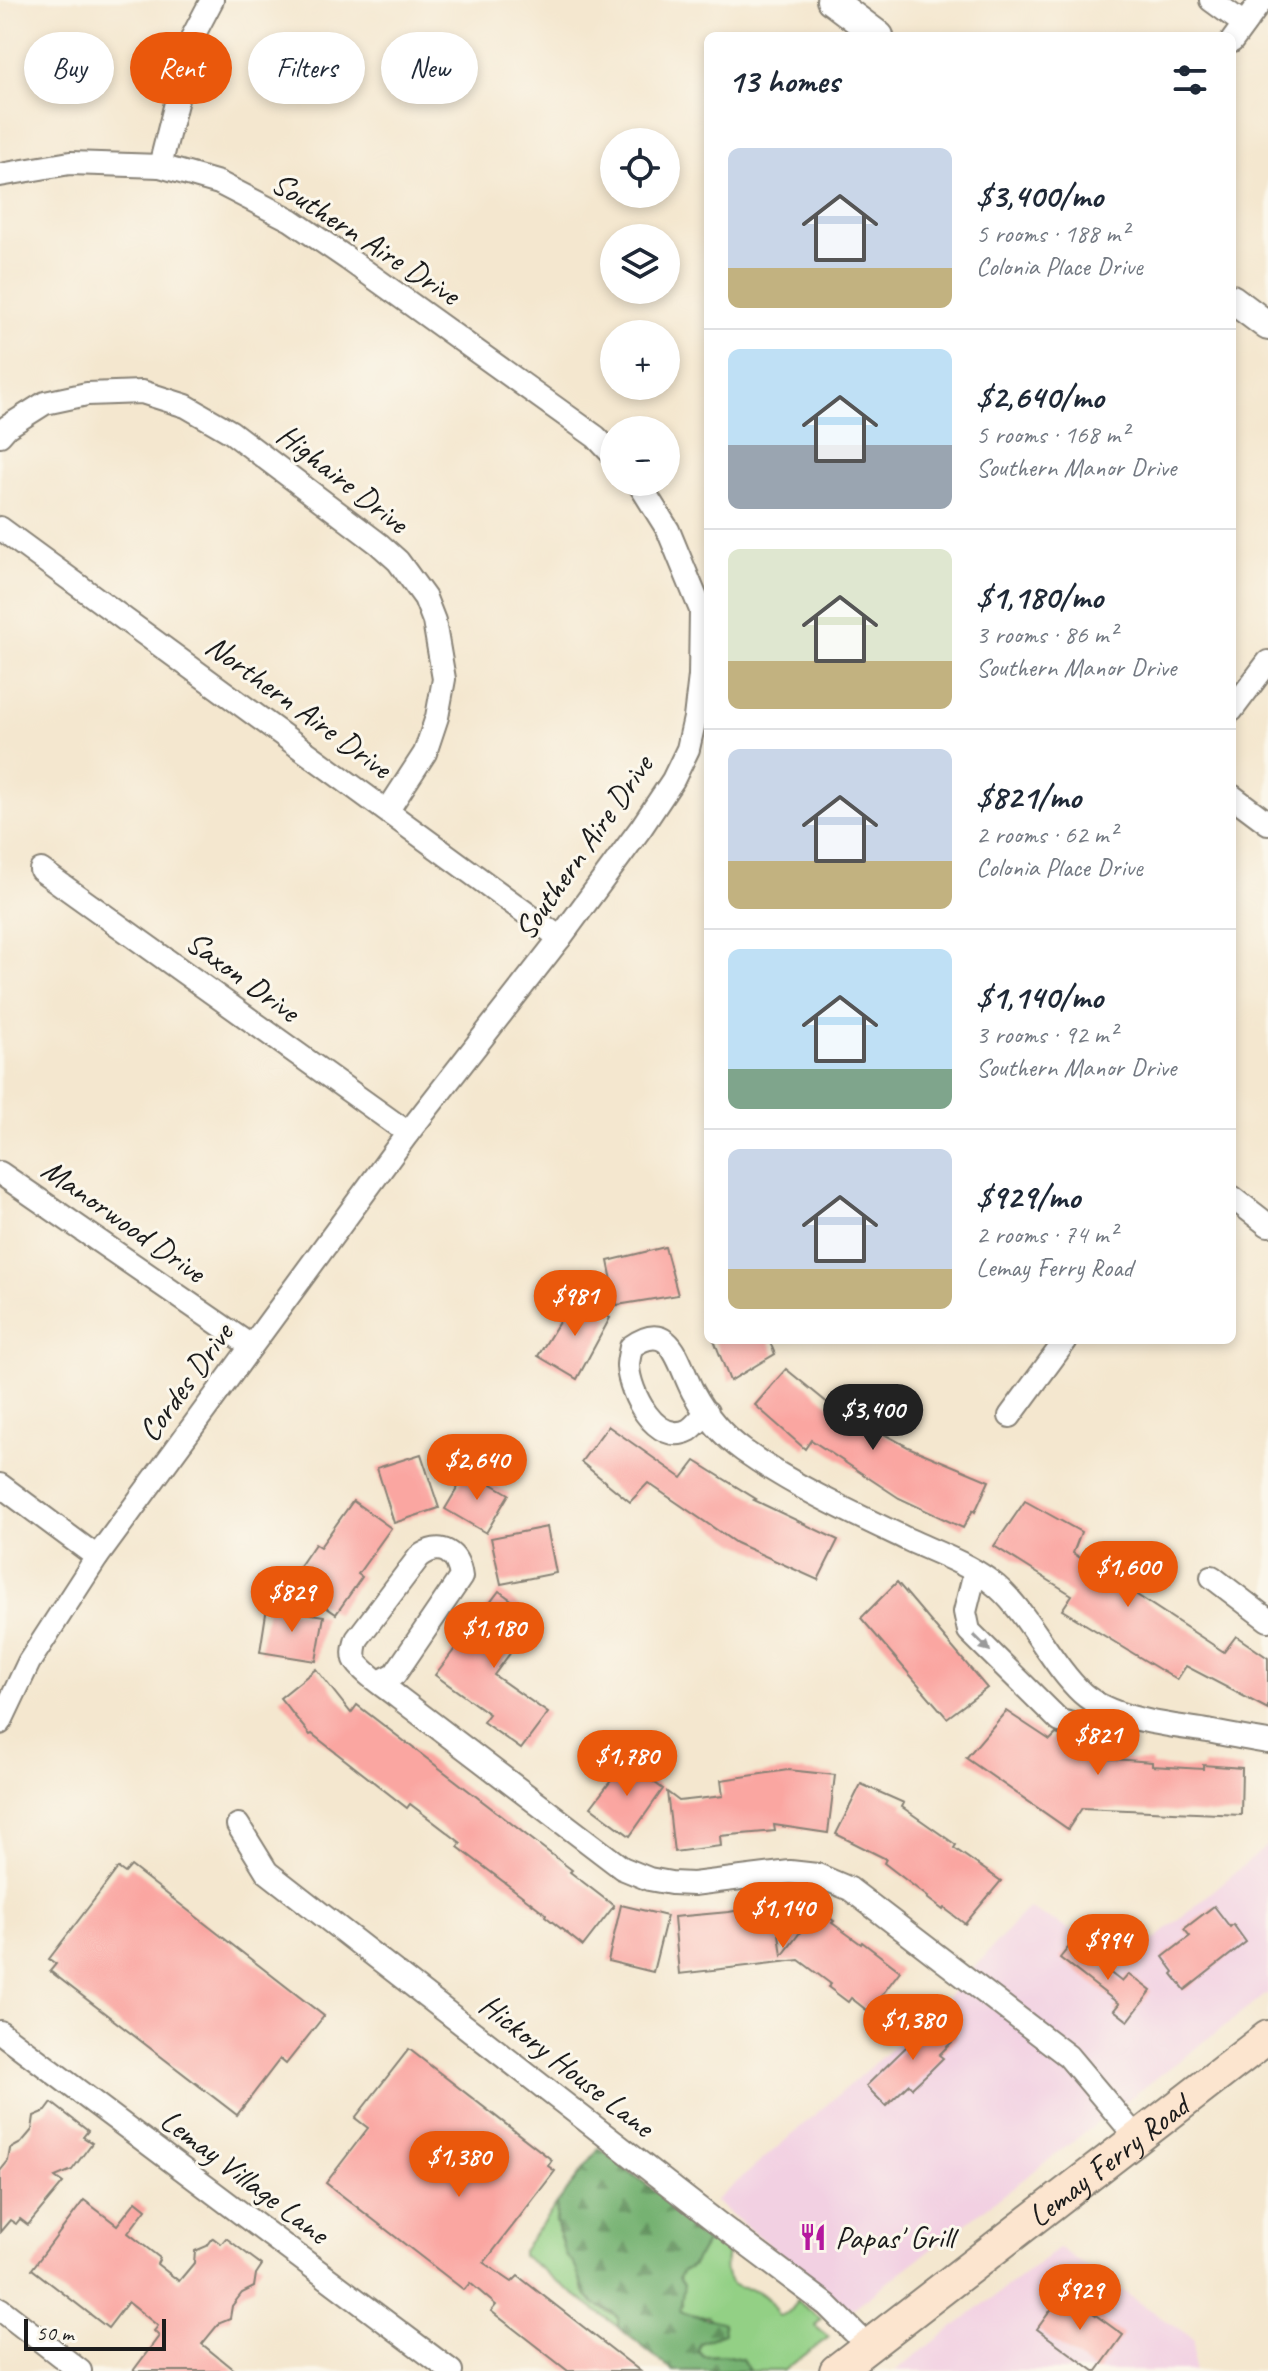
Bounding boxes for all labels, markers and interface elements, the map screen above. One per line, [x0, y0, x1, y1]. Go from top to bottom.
chip: Buy [24, 32, 114, 104]
chip: Rent [130, 32, 232, 104]
chip: Filters [248, 32, 365, 104]
chip: New [381, 32, 478, 104]
icon: filters [1168, 58, 1212, 102]
text: 13 homes [728, 59, 839, 102]
map controls [600, 128, 680, 496]
button: locate [600, 128, 680, 208]
street label: Southern Aire Drive [264, 162, 470, 316]
text: $3,400/mo [976, 174, 1103, 217]
icon: home [792, 180, 888, 276]
text: 5 rooms · 188 m² [976, 217, 1128, 250]
button: layers [600, 224, 680, 304]
text: Colonia Place Drive [976, 250, 1142, 283]
button: + [600, 320, 680, 400]
text: $2,640/mo [976, 375, 1104, 418]
icon: home [792, 381, 888, 477]
street label: Highaire Drive [269, 414, 419, 544]
button: − [600, 416, 680, 496]
text: 5 rooms · 168 m² [976, 418, 1128, 451]
text: Southern Manor Drive [976, 451, 1176, 484]
text: $1,180/mo [976, 575, 1103, 618]
icon: home [792, 581, 888, 677]
text: 3 rooms · 86 m² [976, 618, 1117, 651]
street label: Northern Aire Drive [198, 625, 402, 789]
text: Southern Manor Drive [976, 651, 1176, 684]
street label: Southern Aire Drive [505, 745, 664, 948]
text: $821/mo [976, 775, 1081, 818]
icon: home [792, 781, 888, 877]
text: 2 rooms · 62 m² [976, 818, 1117, 851]
text: Colonia Place Drive [976, 851, 1142, 884]
street label: Saxon Drive [178, 921, 310, 1033]
text: $1,140/mo [976, 975, 1103, 1018]
icon: home [792, 981, 888, 1077]
text: 3 rooms · 92 m² [976, 1018, 1117, 1051]
text: Southern Manor Drive [976, 1051, 1176, 1084]
street label: Manorwood Drive [34, 1149, 216, 1293]
text: $929/mo [976, 1175, 1080, 1218]
icon: home [792, 1181, 888, 1277]
text: 2 rooms · 74 m² [976, 1218, 1117, 1251]
text: Lemay Ferry Road [976, 1251, 1133, 1284]
pin: $981 [528, 1270, 622, 1338]
text: $981 [552, 1279, 598, 1312]
street label: Cordes Drive [129, 1313, 244, 1450]
pin: $3,400 [808, 1384, 938, 1452]
text: $3,400 [841, 1393, 905, 1426]
pin: $2,640 [412, 1434, 542, 1502]
text: $2,640 [445, 1443, 509, 1476]
pin: $1,600 [1063, 1541, 1193, 1609]
text: $1,600 [1096, 1550, 1160, 1583]
pin: $829 [245, 1566, 339, 1634]
text: $829 [269, 1575, 315, 1608]
pin: $1,180 [429, 1602, 559, 1670]
text: $1,180 [462, 1611, 526, 1644]
one-way arrow [972, 1633, 990, 1652]
pin: $821 [1051, 1709, 1145, 1777]
text: $821 [1075, 1718, 1121, 1751]
pin: $1,780 [562, 1730, 692, 1798]
text: $1,780 [595, 1739, 659, 1772]
pin: $1,140 [718, 1882, 848, 1950]
text: $1,140 [751, 1891, 815, 1924]
pin: $994 [1061, 1914, 1155, 1982]
text: $994 [1085, 1923, 1131, 1956]
street label: Hickory House Lane [471, 1984, 664, 2148]
pin: $1,380 [848, 1994, 978, 2062]
text: $1,380 [881, 2003, 945, 2036]
street label: Lemay Ferry Road [1020, 2083, 1201, 2236]
street label: Lemay Village Lane [152, 2100, 339, 2255]
pin: $1,380 [394, 2131, 524, 2199]
text: $1,380 [427, 2140, 491, 2173]
place label: Papas' Grill [835, 2217, 960, 2258]
restaurant icon: Papas' Grill [798, 2222, 828, 2252]
pin: $929 [1033, 2264, 1127, 2332]
text: $929 [1057, 2273, 1103, 2306]
scale bar [24, 2315, 166, 2351]
text: 50 m [36, 2319, 73, 2347]

